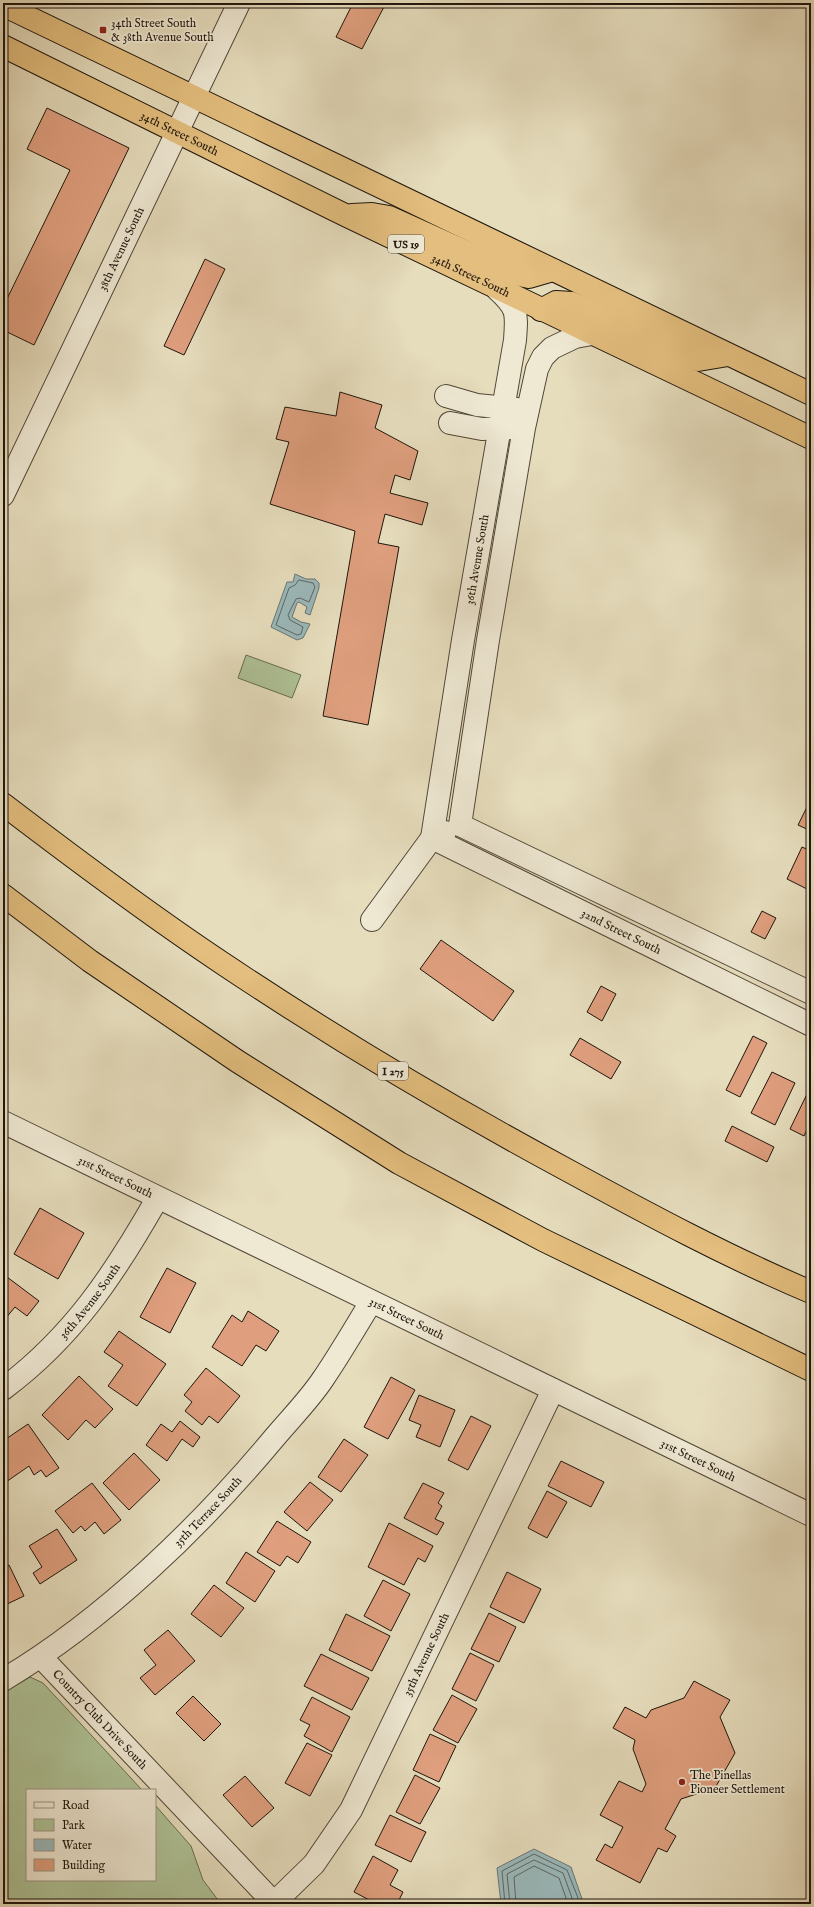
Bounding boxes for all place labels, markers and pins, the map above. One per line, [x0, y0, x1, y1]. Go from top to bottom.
place label: 34th Street South & 38th Avenue South [111, 16, 214, 45]
marker: 34th Street South & 38th Avenue South [98, 25, 108, 35]
place label: The Pinellas Pioneer Settlement [690, 1768, 785, 1797]
marker: The Pinellas Pioneer Settlement [677, 1777, 687, 1787]

